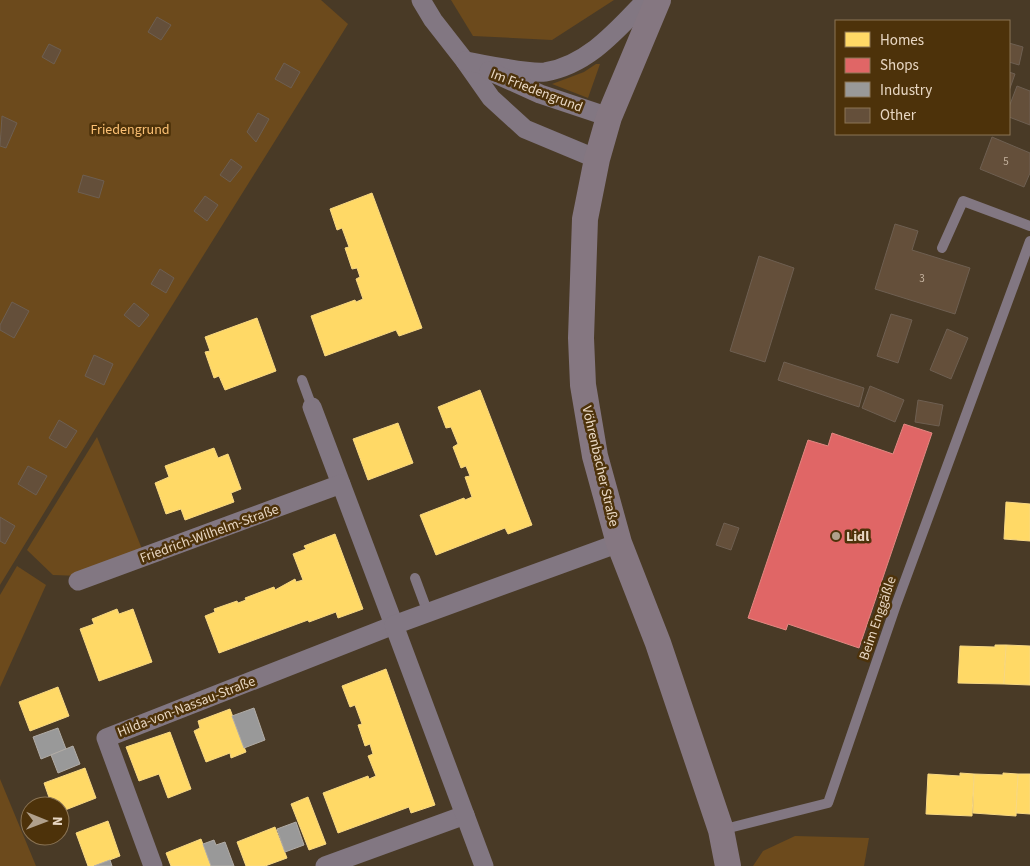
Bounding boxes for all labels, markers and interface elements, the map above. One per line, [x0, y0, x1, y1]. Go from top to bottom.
legend [835, 20, 1010, 135]
text: Homes [880, 30, 924, 51]
text: Shops [880, 55, 919, 76]
street label: Im Friedengrund [488, 64, 586, 118]
text: Industry [880, 80, 932, 101]
text: Other [880, 105, 917, 126]
park label: Friedengrund [90, 120, 170, 140]
house number: 5 [1003, 154, 1009, 169]
house number: 3 [919, 271, 925, 286]
street label: Vöhrenbacher Straße [576, 404, 624, 529]
street label: Friedrich-Wilhelm-Straße [137, 499, 282, 568]
place label: Lidl [846, 527, 869, 547]
marker: Lidl [830, 530, 842, 542]
street label: Beim Enggäßle [854, 574, 902, 663]
street label: Hilda-von-Nassau-Straße [114, 671, 258, 743]
north arrow [20, 796, 70, 846]
text: N [47, 816, 67, 826]

